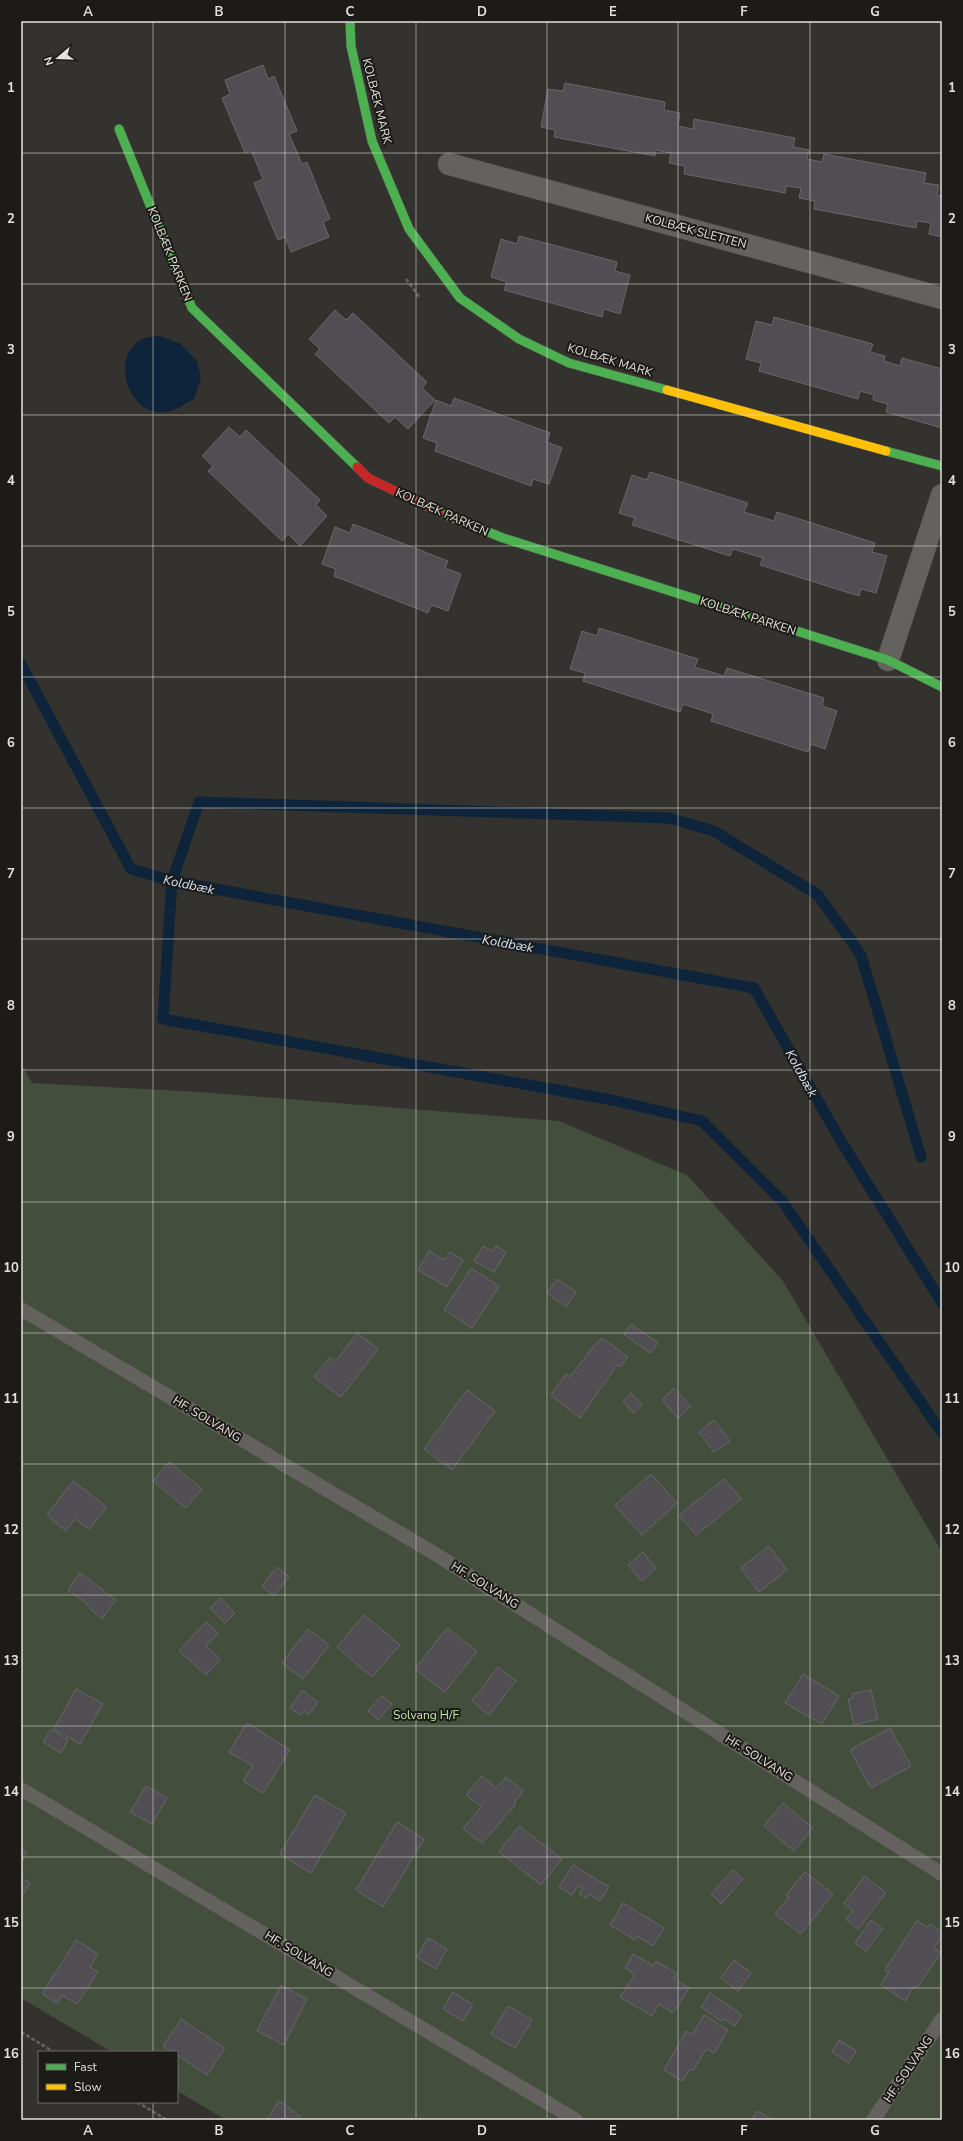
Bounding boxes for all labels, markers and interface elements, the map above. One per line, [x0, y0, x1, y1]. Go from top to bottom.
text: A [83, 3, 93, 21]
text: B [215, 3, 224, 21]
text: C [346, 3, 355, 21]
text: D [477, 3, 487, 21]
text: E [609, 3, 617, 21]
text: F [740, 3, 748, 21]
text: G [870, 3, 880, 21]
north arrow [38, 38, 78, 78]
text: N [41, 55, 57, 67]
street label: KOLBÆK MARK [359, 56, 396, 146]
text: 1 [7, 79, 15, 97]
text: 1 [948, 79, 956, 97]
street label: KOLBÆK PARKEN [144, 205, 196, 303]
text: 2 [7, 210, 15, 228]
street label: KOLBÆK SLETTEN [643, 210, 749, 252]
text: 2 [948, 210, 956, 228]
street label: KOLBÆK MARK [566, 340, 655, 381]
text: 3 [7, 341, 15, 359]
text: 3 [948, 341, 956, 359]
text: 4 [7, 472, 15, 490]
text: 4 [948, 472, 956, 490]
street label: KOLBÆK PARKEN [393, 484, 491, 540]
street label: KOLBÆK PARKEN [698, 593, 798, 639]
text: 5 [7, 603, 15, 621]
text: 5 [948, 603, 956, 621]
text: 6 [7, 734, 15, 752]
text: 6 [948, 734, 956, 752]
text: 7 [7, 865, 15, 883]
text: 7 [948, 865, 956, 883]
water label: Koldbæk [162, 871, 217, 899]
water label: Koldbæk [481, 931, 535, 957]
text: 8 [7, 997, 15, 1015]
text: 8 [948, 997, 956, 1015]
water label: Koldbæk [781, 1046, 822, 1101]
text: 9 [7, 1128, 15, 1146]
text: 9 [948, 1128, 956, 1146]
text: 10 [3, 1259, 19, 1277]
text: 10 [944, 1259, 960, 1277]
text: 11 [3, 1390, 19, 1408]
text: 11 [944, 1390, 960, 1408]
street label: HF. SOLVANG [170, 1392, 244, 1446]
text: 12 [3, 1521, 19, 1539]
text: 12 [944, 1521, 960, 1539]
street label: HF. SOLVANG [448, 1558, 522, 1612]
text: 13 [3, 1652, 19, 1670]
text: 13 [944, 1652, 960, 1670]
park label: Solvang H/F [393, 1707, 459, 1723]
street label: HF. SOLVANG [722, 1731, 796, 1785]
text: 14 [3, 1783, 19, 1801]
text: 14 [944, 1783, 960, 1801]
text: 15 [3, 1914, 19, 1932]
text: 15 [944, 1914, 960, 1932]
street label: HF. SOLVANG [262, 1927, 336, 1981]
street label: HF. SOLVANG [880, 2033, 936, 2105]
text: 16 [3, 2045, 19, 2063]
text: 16 [944, 2045, 960, 2063]
legend [38, 2051, 178, 2103]
text: Fast [74, 2059, 97, 2075]
text: Slow [74, 2079, 102, 2095]
text: A [83, 2122, 93, 2140]
text: B [215, 2122, 224, 2140]
text: C [346, 2122, 355, 2140]
text: D [477, 2122, 487, 2140]
text: E [609, 2122, 617, 2140]
text: F [740, 2122, 748, 2140]
text: G [870, 2122, 880, 2140]

